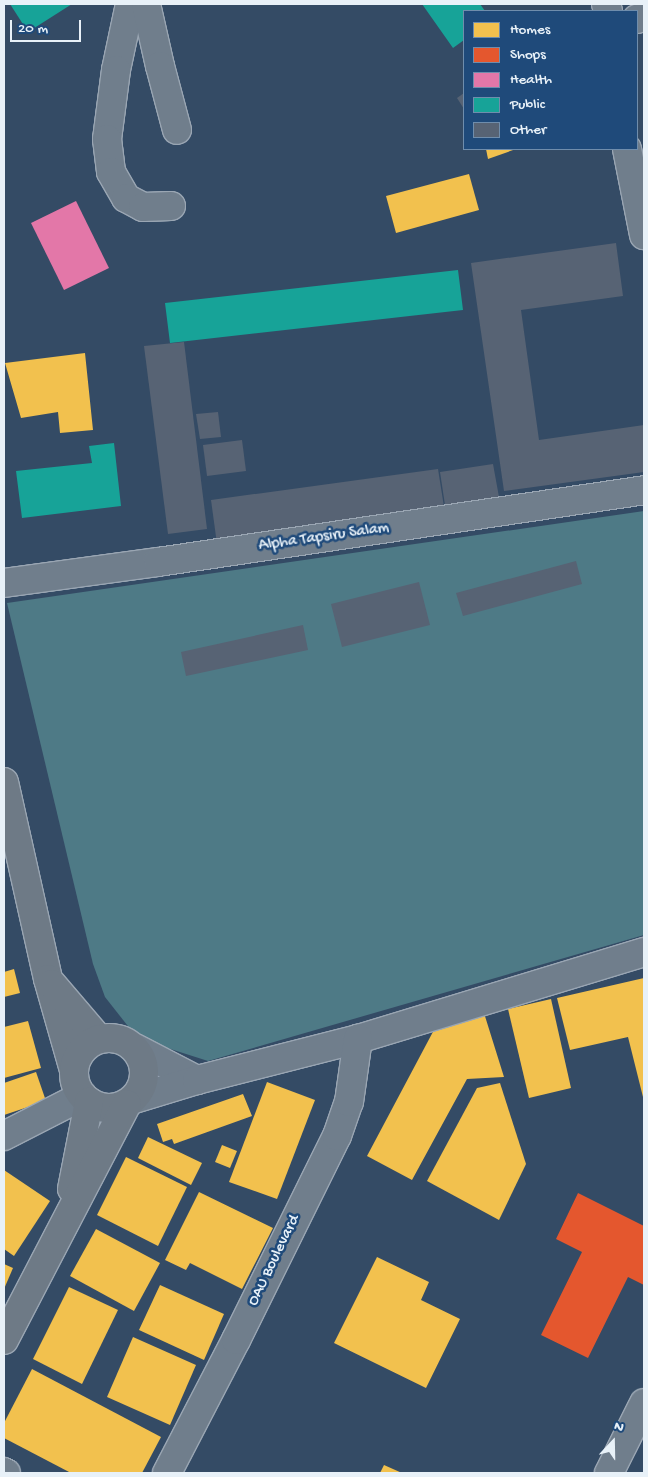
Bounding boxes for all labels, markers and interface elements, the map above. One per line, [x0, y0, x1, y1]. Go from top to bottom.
scale bar [12, 10, 84, 42]
legend [463, 10, 638, 150]
text: 20 m [18, 20, 48, 38]
text: Homes [510, 21, 550, 39]
text: Shops [510, 46, 546, 64]
text: Health [510, 71, 552, 89]
text: Public [510, 96, 545, 114]
text: Other [510, 121, 546, 139]
street label: Alpha Tapsiru Salam [258, 519, 390, 557]
street label: OAU Boulevard [245, 1212, 305, 1310]
north arrow [588, 1417, 638, 1467]
text: N [611, 1418, 626, 1437]

